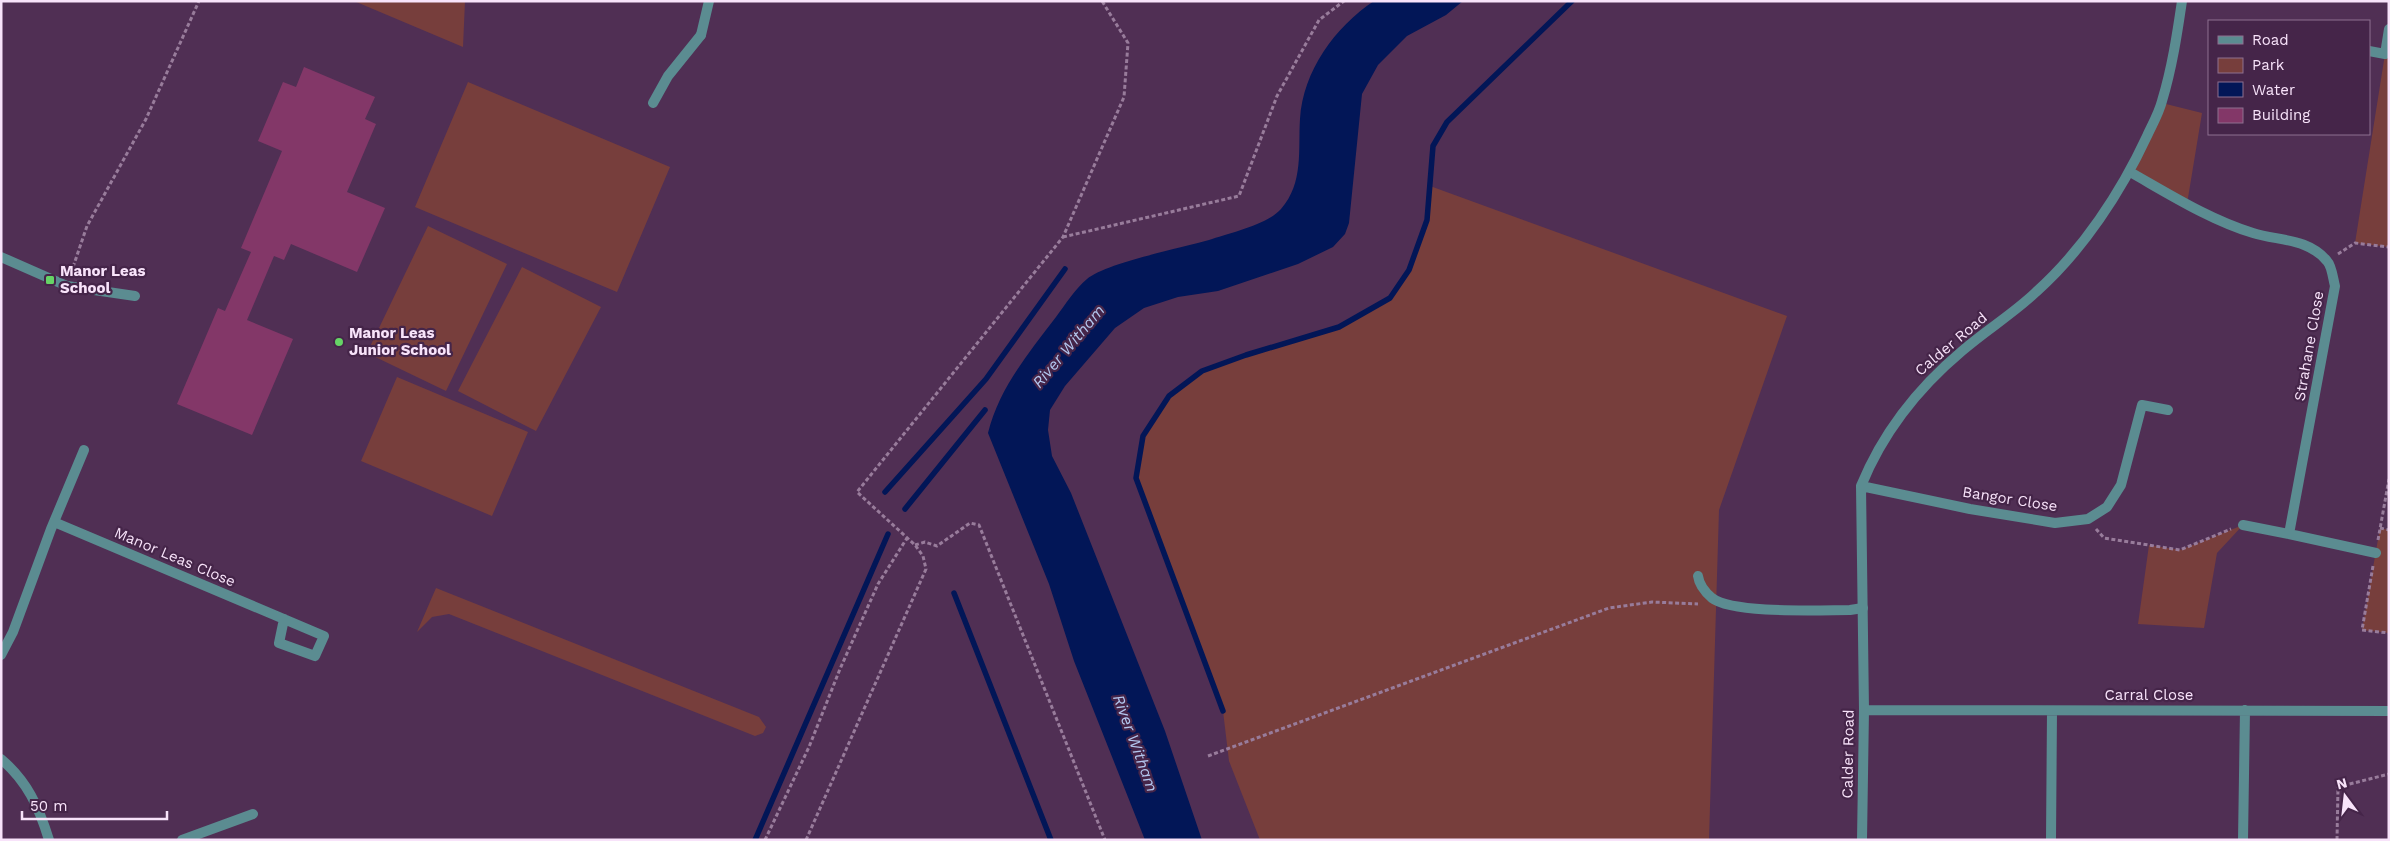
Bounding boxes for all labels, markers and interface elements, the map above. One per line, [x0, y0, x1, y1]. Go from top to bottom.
legend [2208, 20, 2370, 135]
text: Road [2252, 31, 2289, 49]
text: Park [2252, 56, 2285, 74]
text: Water [2252, 81, 2295, 99]
text: Building [2252, 106, 2310, 124]
place label: Manor Leas School [60, 262, 145, 297]
marker: Manor Leas School [44, 274, 56, 286]
street label: Strahane Close [2290, 289, 2328, 403]
water label: River Witham [1028, 301, 1109, 392]
street label: Calder Road [1911, 309, 1991, 379]
place label: Manor Leas Junior School [349, 324, 451, 359]
marker: Manor Leas Junior School [333, 336, 345, 348]
street label: Bangor Close [1961, 483, 2059, 515]
street label: Manor Leas Close [112, 523, 238, 591]
street label: Carral Close [2105, 686, 2193, 704]
water label: River Witham [1109, 692, 1162, 795]
street label: Calder Road [1838, 709, 1858, 799]
north arrow [2320, 771, 2370, 821]
text: N [2335, 774, 2349, 793]
scale bar [22, 788, 168, 820]
text: 50 m [30, 797, 67, 815]

